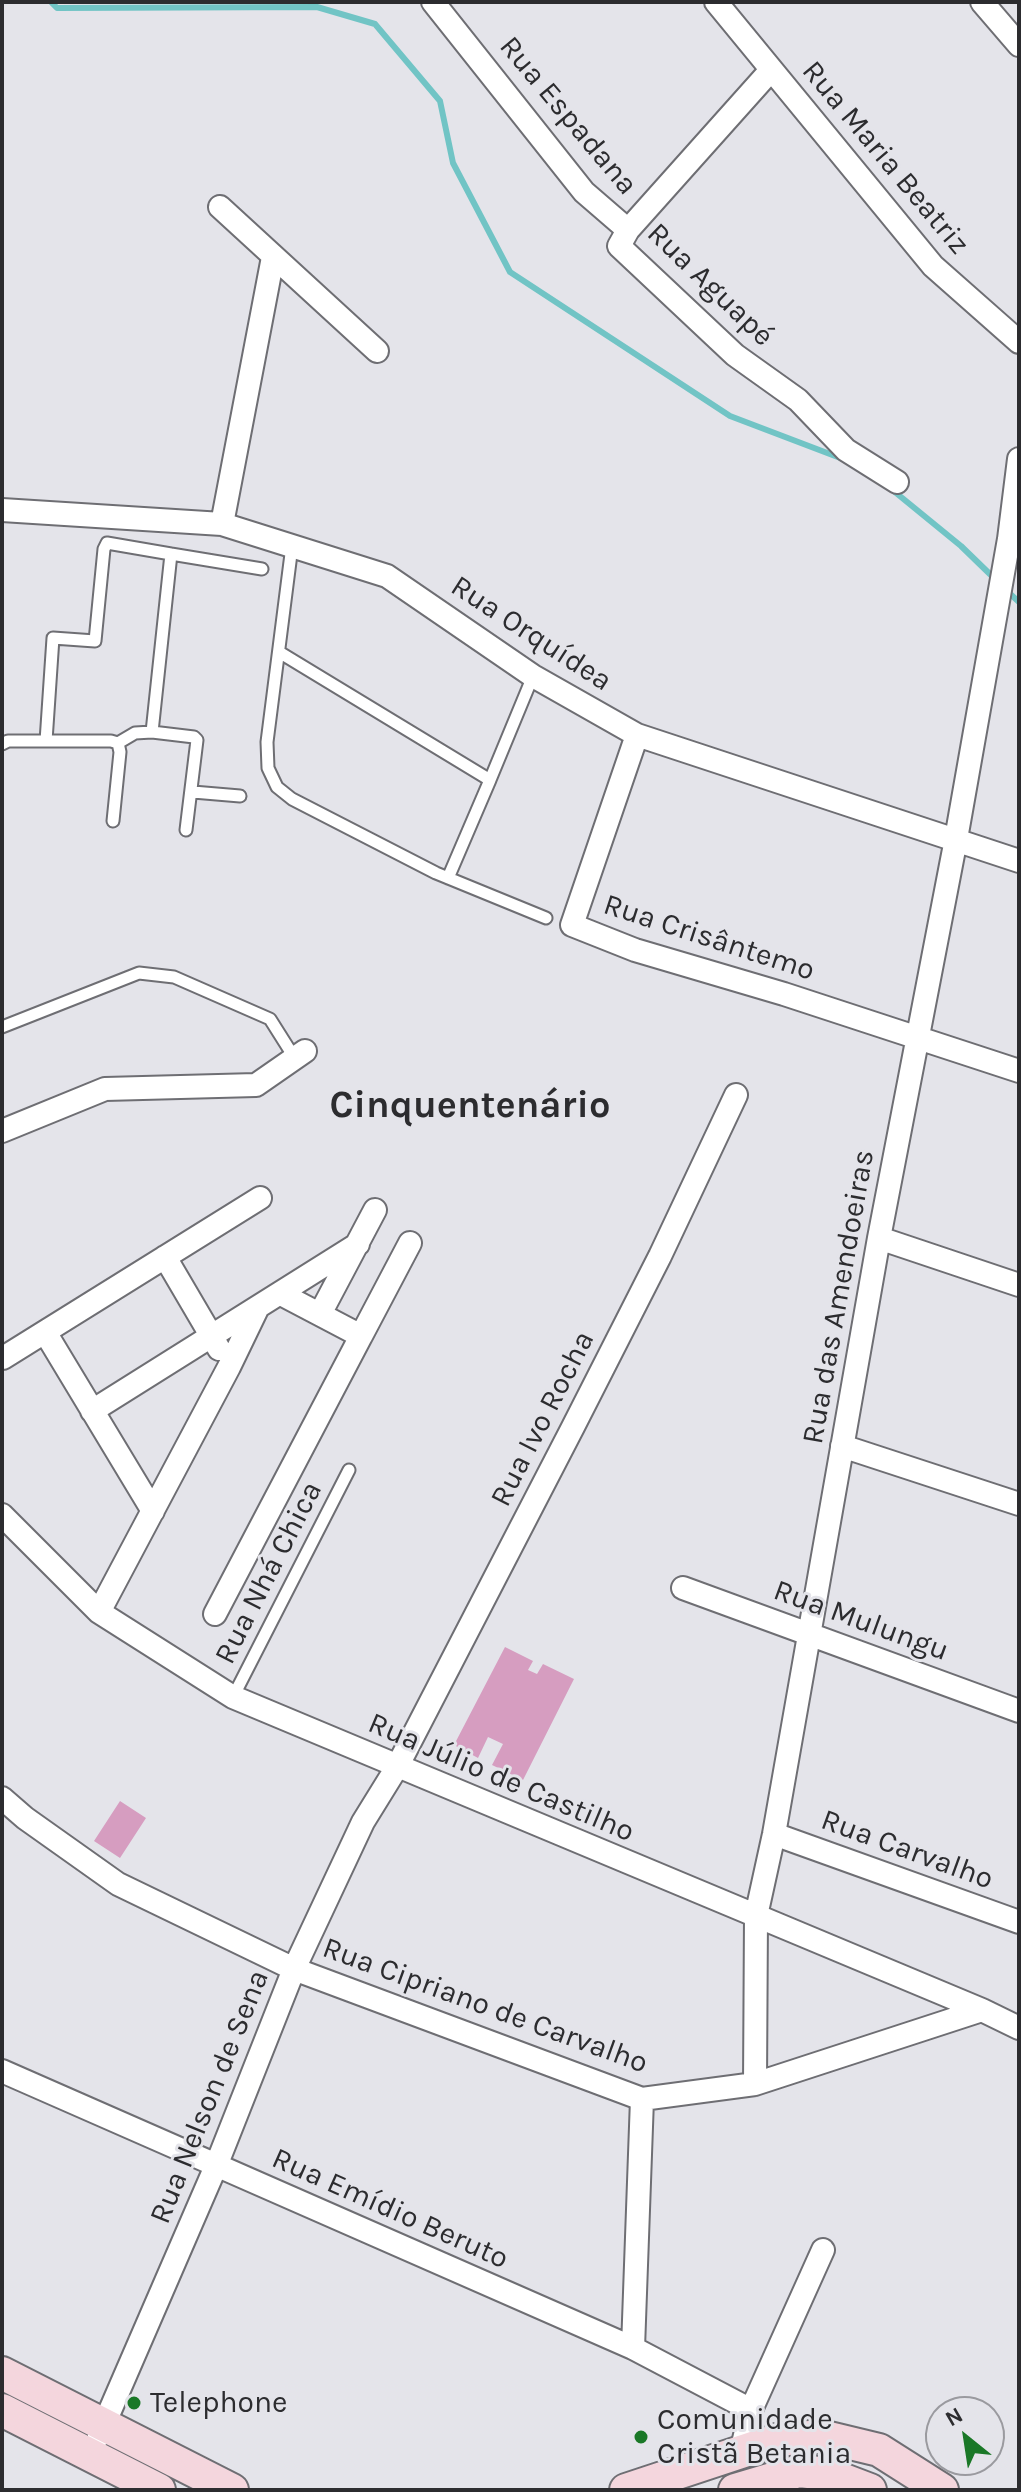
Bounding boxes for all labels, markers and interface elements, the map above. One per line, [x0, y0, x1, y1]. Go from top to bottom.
street label: Rua Espadana [491, 29, 645, 203]
street label: Rua Maria Beatriz [794, 54, 976, 262]
street label: Rua Aguapé [639, 216, 781, 354]
street label: Rua Orquídea [444, 569, 618, 699]
street label: Rua Crisântemo [599, 887, 819, 989]
district label: Cinquentenário [330, 1083, 610, 1129]
street label: Rua das Amendoeiras [795, 1147, 883, 1447]
street label: Rua Ivo Rocha [483, 1325, 603, 1513]
street label: Rua Nhá Chica [208, 1476, 330, 1670]
street label: Rua Mulungu [769, 1573, 953, 1669]
street label: Rua Júlio de Castilho [363, 1706, 639, 1850]
street label: Rua Carvalho [816, 1802, 998, 1898]
street label: Rua Cipriano de Carvalho [317, 1930, 653, 2082]
street label: Rua Nelson de Sena [143, 1965, 277, 2229]
street label: Rua Emídio Beruto [266, 2141, 514, 2277]
place label: Telephone [150, 2385, 288, 2421]
marker: Telephone [125, 2394, 143, 2412]
north arrow [925, 2396, 1005, 2476]
place label: Comunidade Cristã Betania [657, 2402, 851, 2472]
text: N [941, 2402, 967, 2432]
marker: Comunidade Cristã Betania [632, 2428, 650, 2446]

